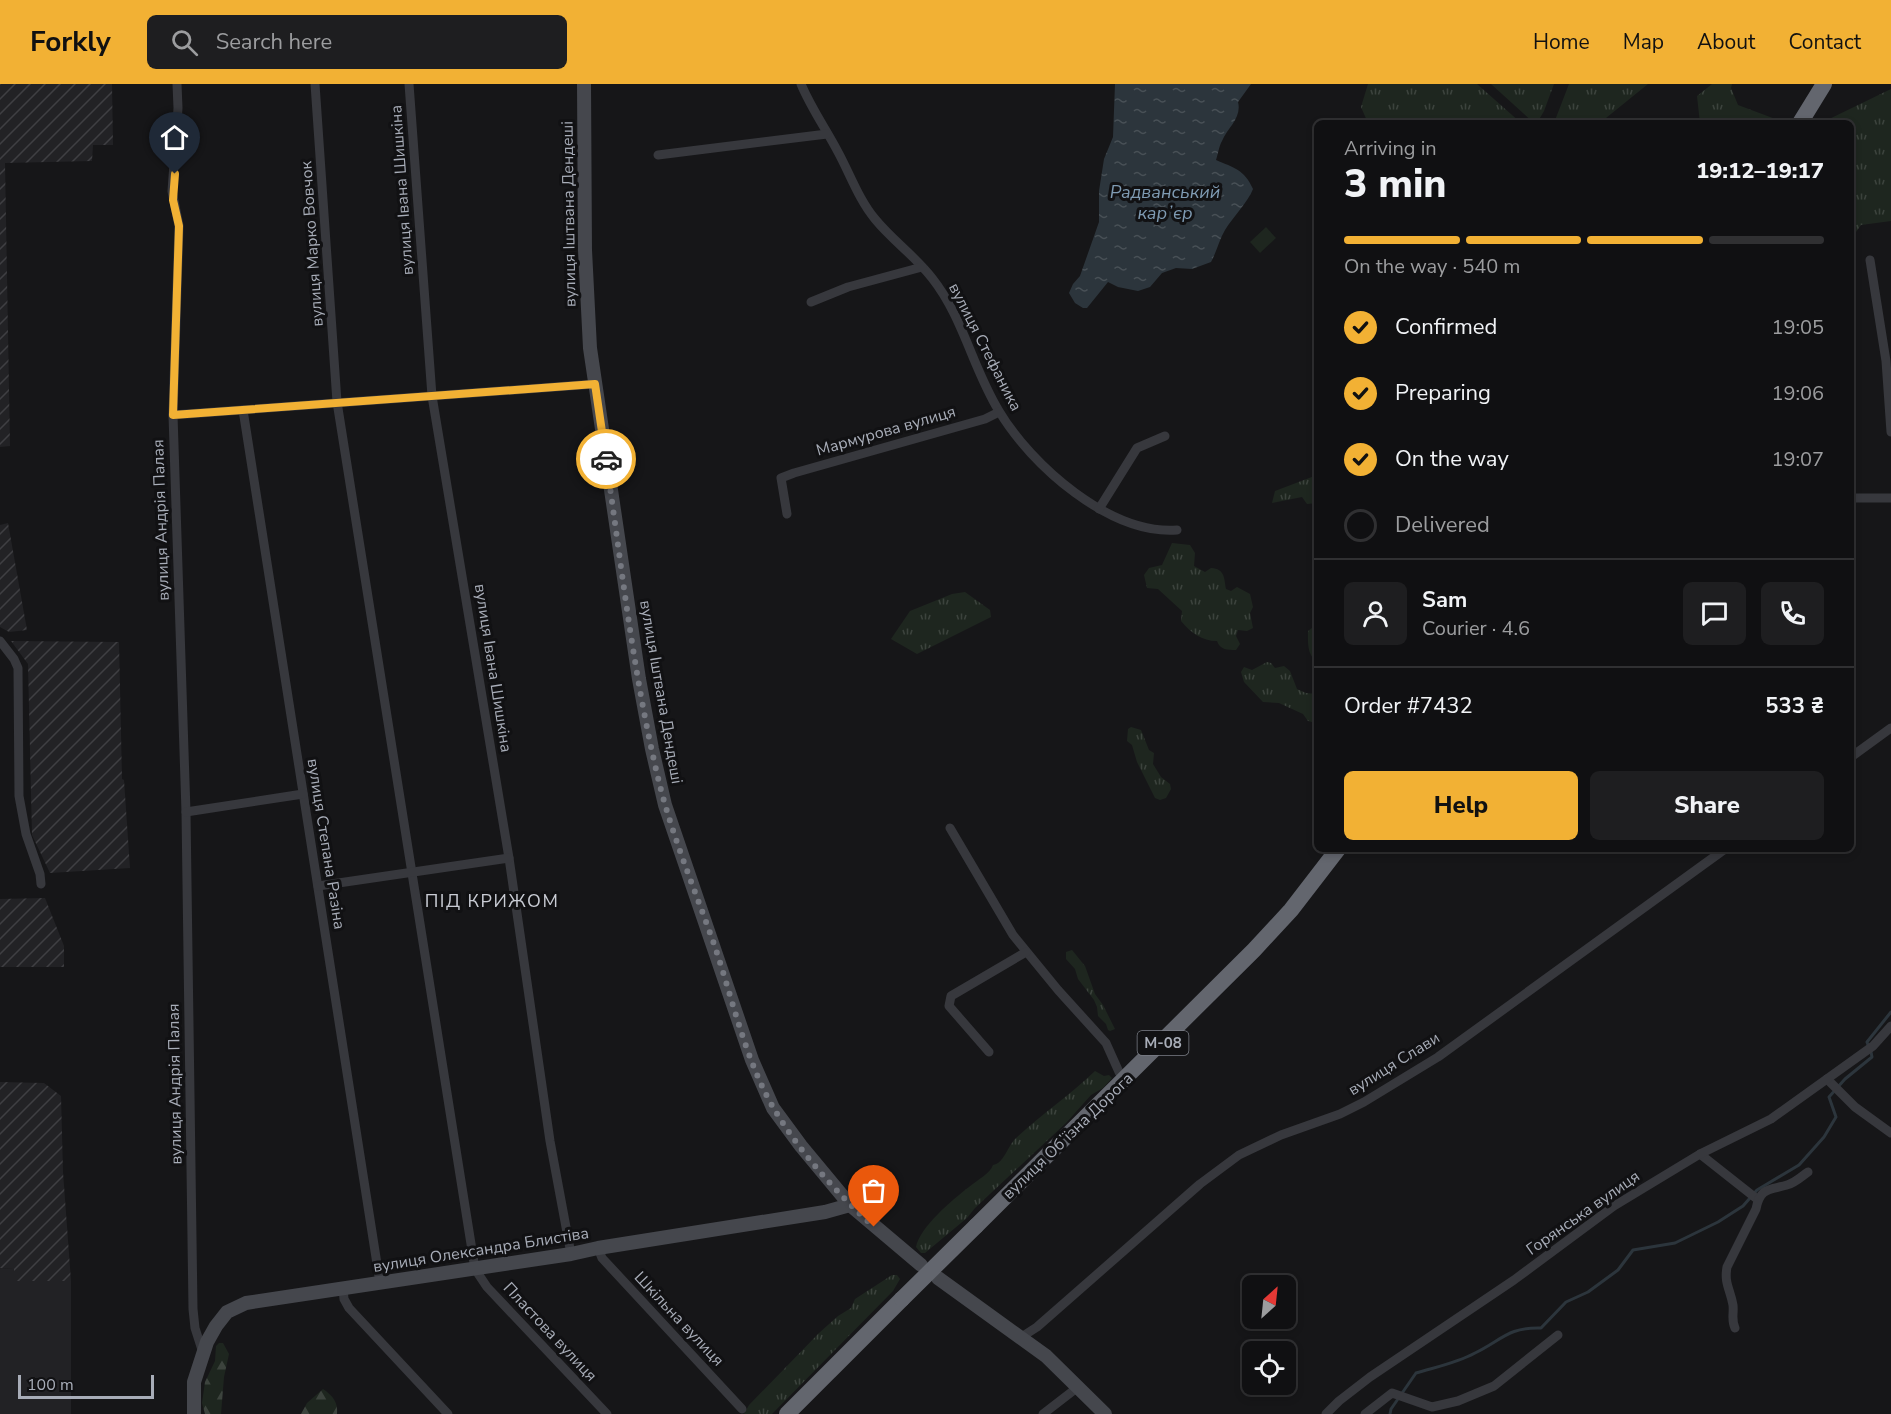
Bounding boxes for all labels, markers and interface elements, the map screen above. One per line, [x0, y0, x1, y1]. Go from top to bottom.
search box [147, 15, 567, 69]
text: Forkly [30, 23, 111, 61]
icon: search [168, 26, 201, 59]
text: Search here [216, 27, 332, 57]
text: Home [1533, 28, 1590, 56]
text: Map [1623, 28, 1664, 56]
text: About [1697, 28, 1755, 56]
text: Contact [1788, 28, 1861, 56]
street label: вулиця Івана Шишкіна [385, 104, 419, 276]
pin [149, 112, 200, 174]
icon: home [158, 121, 191, 154]
street label: вулиця Іштвана Дендеші [556, 121, 582, 307]
text: Arriving in [1344, 135, 1437, 162]
text: 19:12–19:17 [1696, 156, 1824, 186]
text: 3 min [1344, 158, 1447, 211]
street label: вулиця Марко Вовчок [295, 160, 329, 327]
water label: Радванський карʼєр [1110, 180, 1220, 225]
text: On the way · 540 m [1344, 253, 1520, 280]
street label: вулиця Стефаника [943, 279, 1027, 415]
icon: check [1344, 311, 1377, 344]
text: Confirmed [1395, 312, 1497, 342]
text: 19:05 [1771, 314, 1824, 341]
icon: check [1344, 377, 1377, 410]
text: Preparing [1395, 378, 1491, 408]
text: 19:06 [1771, 380, 1824, 407]
street label: Мармурова вулиця [814, 401, 958, 461]
courier [576, 429, 636, 489]
street label: вулиця Андрія Палая [147, 439, 175, 601]
icon: car [590, 443, 623, 476]
icon: check [1344, 443, 1377, 476]
text: On the way [1395, 444, 1509, 474]
text: 19:07 [1771, 446, 1824, 473]
text: Delivered [1395, 510, 1490, 540]
street label: вулиця Івана Шишкіна [469, 582, 517, 754]
button: person [1344, 582, 1407, 645]
button: chat [1683, 582, 1746, 645]
button: phone [1761, 582, 1824, 645]
text: Sam [1422, 585, 1467, 615]
street label: вулиця Іштвана Дендеші [634, 598, 688, 786]
text: Courier · 4.6 [1422, 615, 1530, 642]
text: Order #7432 [1344, 691, 1473, 721]
text: 533 ₴ [1765, 691, 1824, 721]
street label: вулиця Степана Разіна [302, 757, 350, 931]
button: Help [1344, 771, 1578, 840]
button: Share [1590, 771, 1824, 840]
district label: ПІД КРИЖОМ [425, 889, 559, 913]
street label: вулиця Андрія Палая [163, 1003, 187, 1165]
street label: вулиця Слави [1344, 1027, 1444, 1101]
road number: М-08 [1138, 1031, 1188, 1055]
street label: вулиця Обʼїзна Дорога [998, 1068, 1138, 1204]
pin [848, 1165, 899, 1227]
street label: Горянська вулиця [1522, 1166, 1644, 1260]
icon: bag [857, 1174, 890, 1207]
street label: вулиця Олександра Блистіва [372, 1222, 590, 1278]
street label: Шкільна вулиця [629, 1267, 729, 1371]
north arrow [1242, 1275, 1296, 1329]
map controls [1242, 1275, 1296, 1395]
street label: Пластова вулиця [498, 1278, 602, 1386]
button: locate [1242, 1341, 1296, 1395]
scale bar [18, 1372, 154, 1400]
text: 100 m [27, 1374, 74, 1396]

